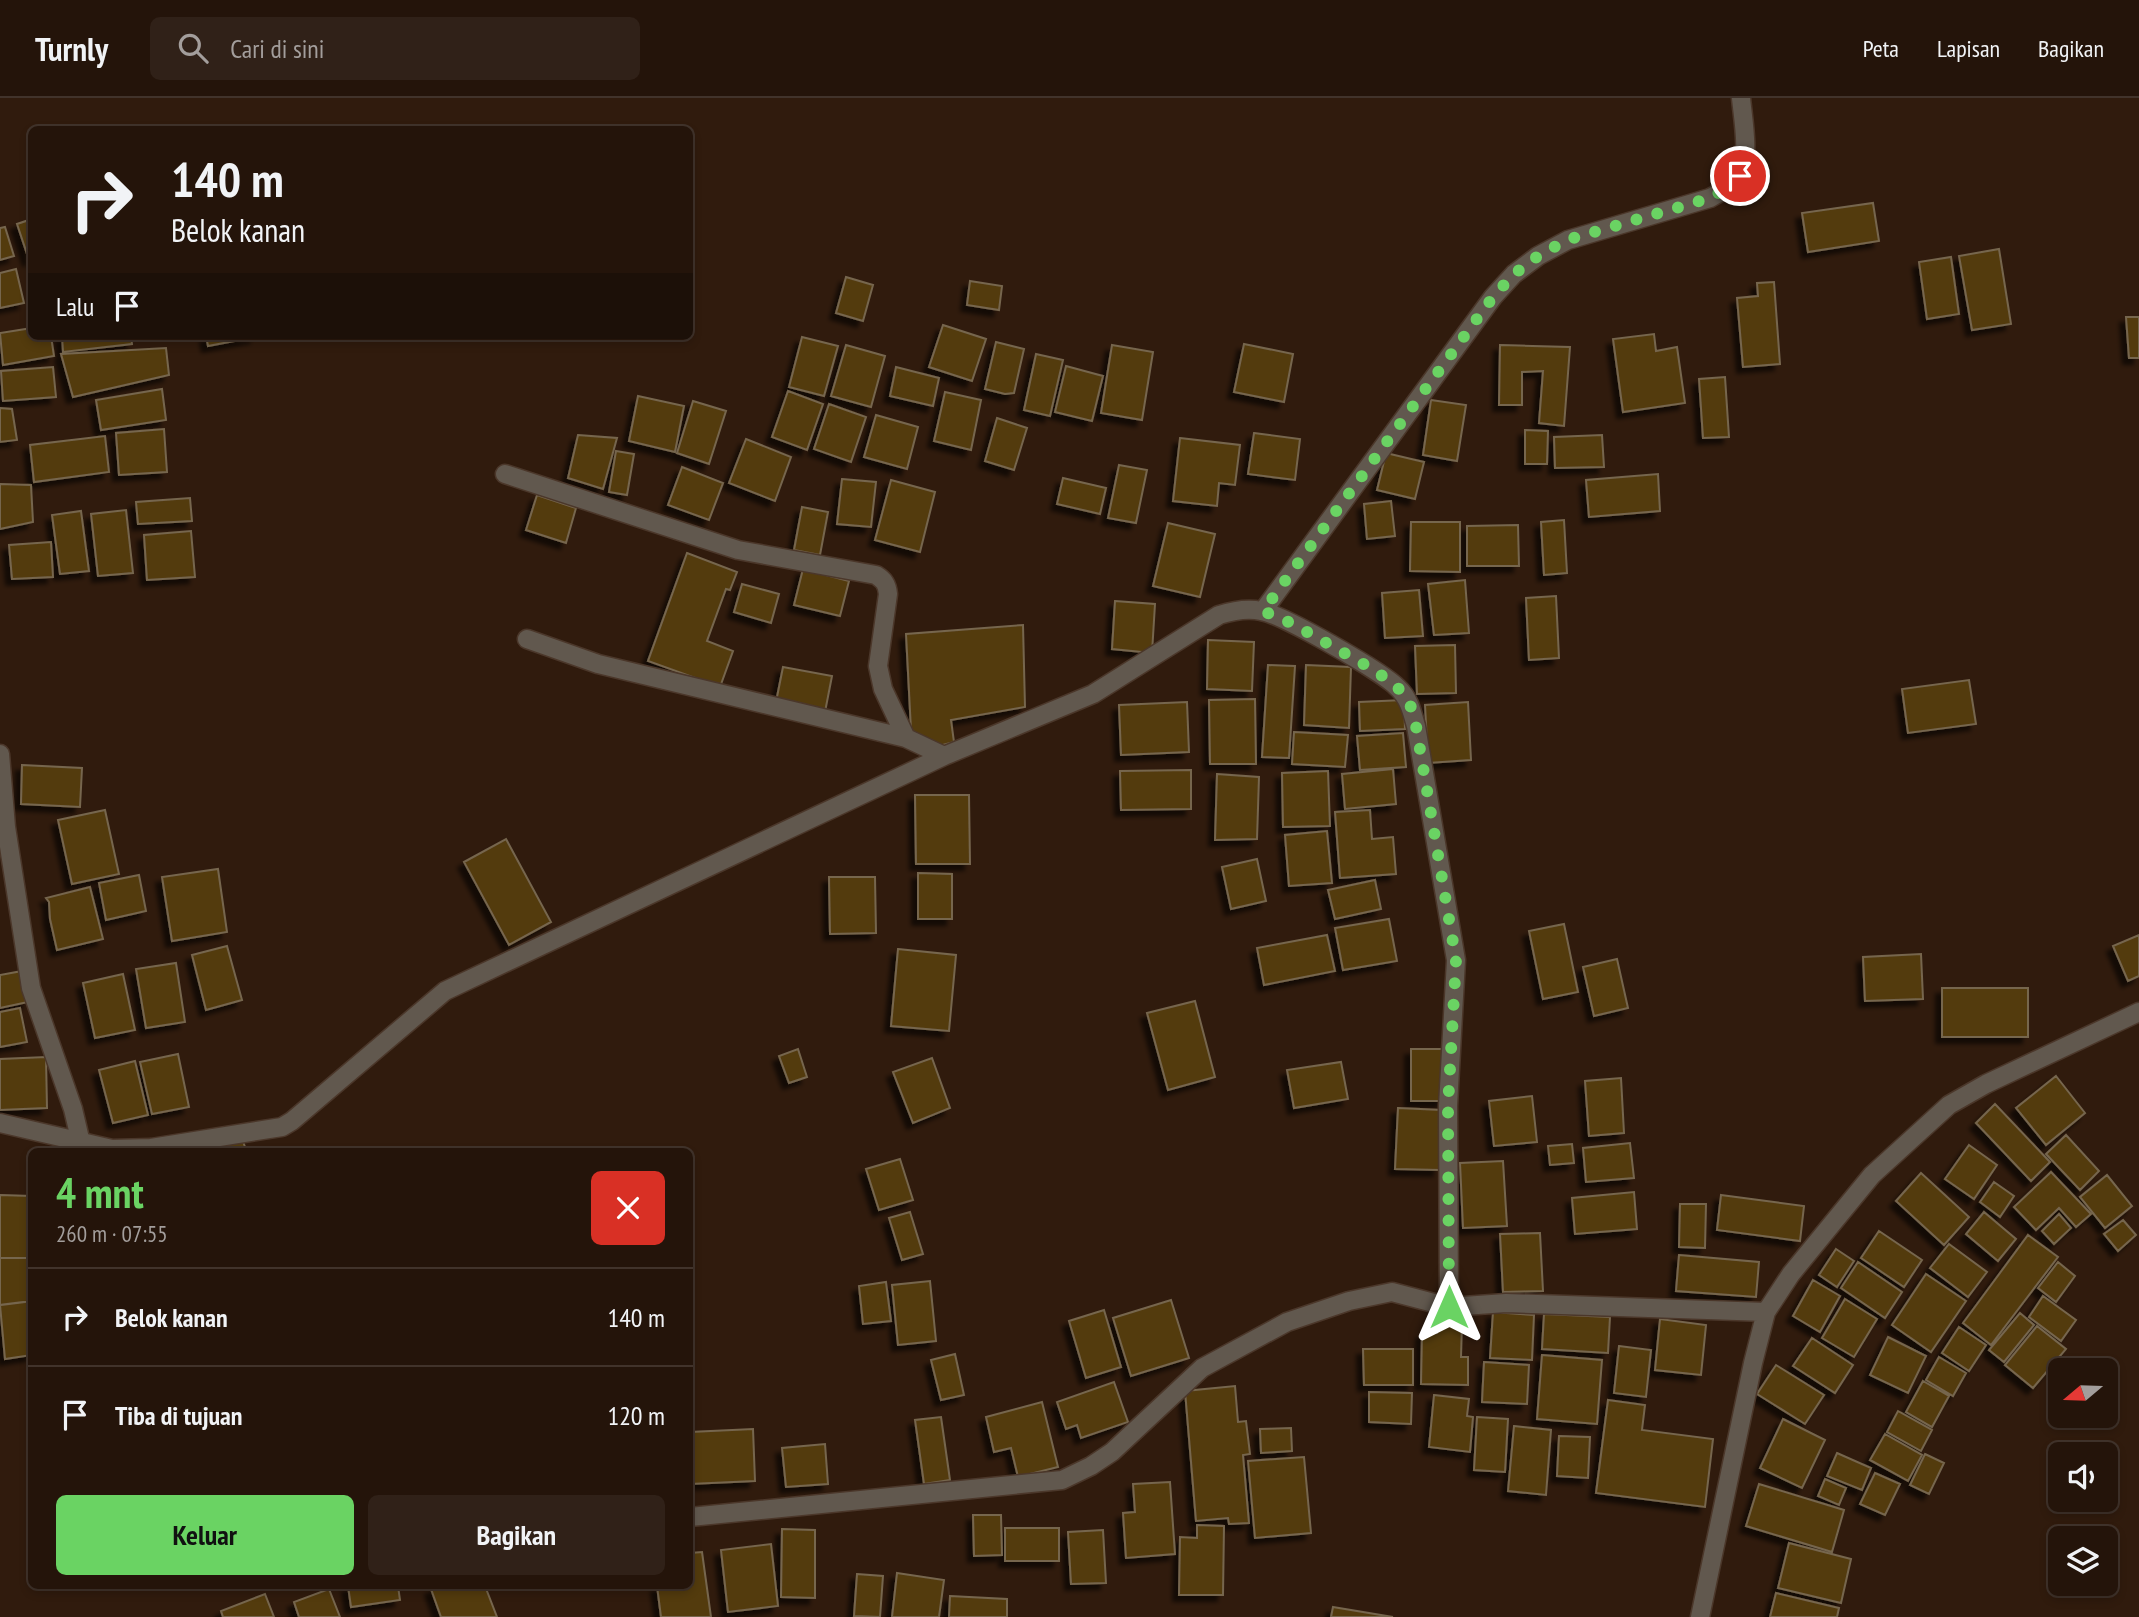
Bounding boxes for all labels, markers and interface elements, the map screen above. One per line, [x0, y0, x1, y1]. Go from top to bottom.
search box [150, 17, 640, 80]
text: Turnly [35, 27, 108, 70]
icon: search [174, 29, 212, 67]
text: Cari di sini [230, 32, 324, 65]
text: Peta [1863, 33, 1899, 64]
text: Lapisan [1937, 33, 2000, 64]
text: Bagikan [2038, 33, 2104, 64]
pin [1710, 146, 1770, 206]
text: 140 m [171, 147, 284, 211]
icon: right [56, 154, 147, 245]
icon: arrive [1721, 157, 1759, 195]
text: Belok kanan [171, 209, 305, 251]
icon: arrive [108, 287, 146, 325]
text: Lalu [56, 290, 94, 323]
text: 4 mnt [56, 1165, 144, 1220]
button: close [591, 1171, 665, 1245]
text: 260 m · 07:55 [56, 1219, 168, 1248]
position arrow [1412, 1270, 1486, 1344]
icon: right [56, 1298, 94, 1336]
text: Belok kanan [115, 1301, 228, 1334]
text: 140 m [607, 1301, 665, 1334]
north arrow [2048, 1358, 2118, 1428]
map controls [2048, 1358, 2118, 1596]
icon: arrive [56, 1396, 94, 1434]
text: Tiba di tujuan [115, 1399, 243, 1432]
text: 120 m [607, 1399, 665, 1432]
button: sound [2048, 1442, 2118, 1512]
button: Keluar [56, 1495, 354, 1575]
button: Bagikan [368, 1495, 665, 1575]
button: layers [2048, 1526, 2118, 1596]

